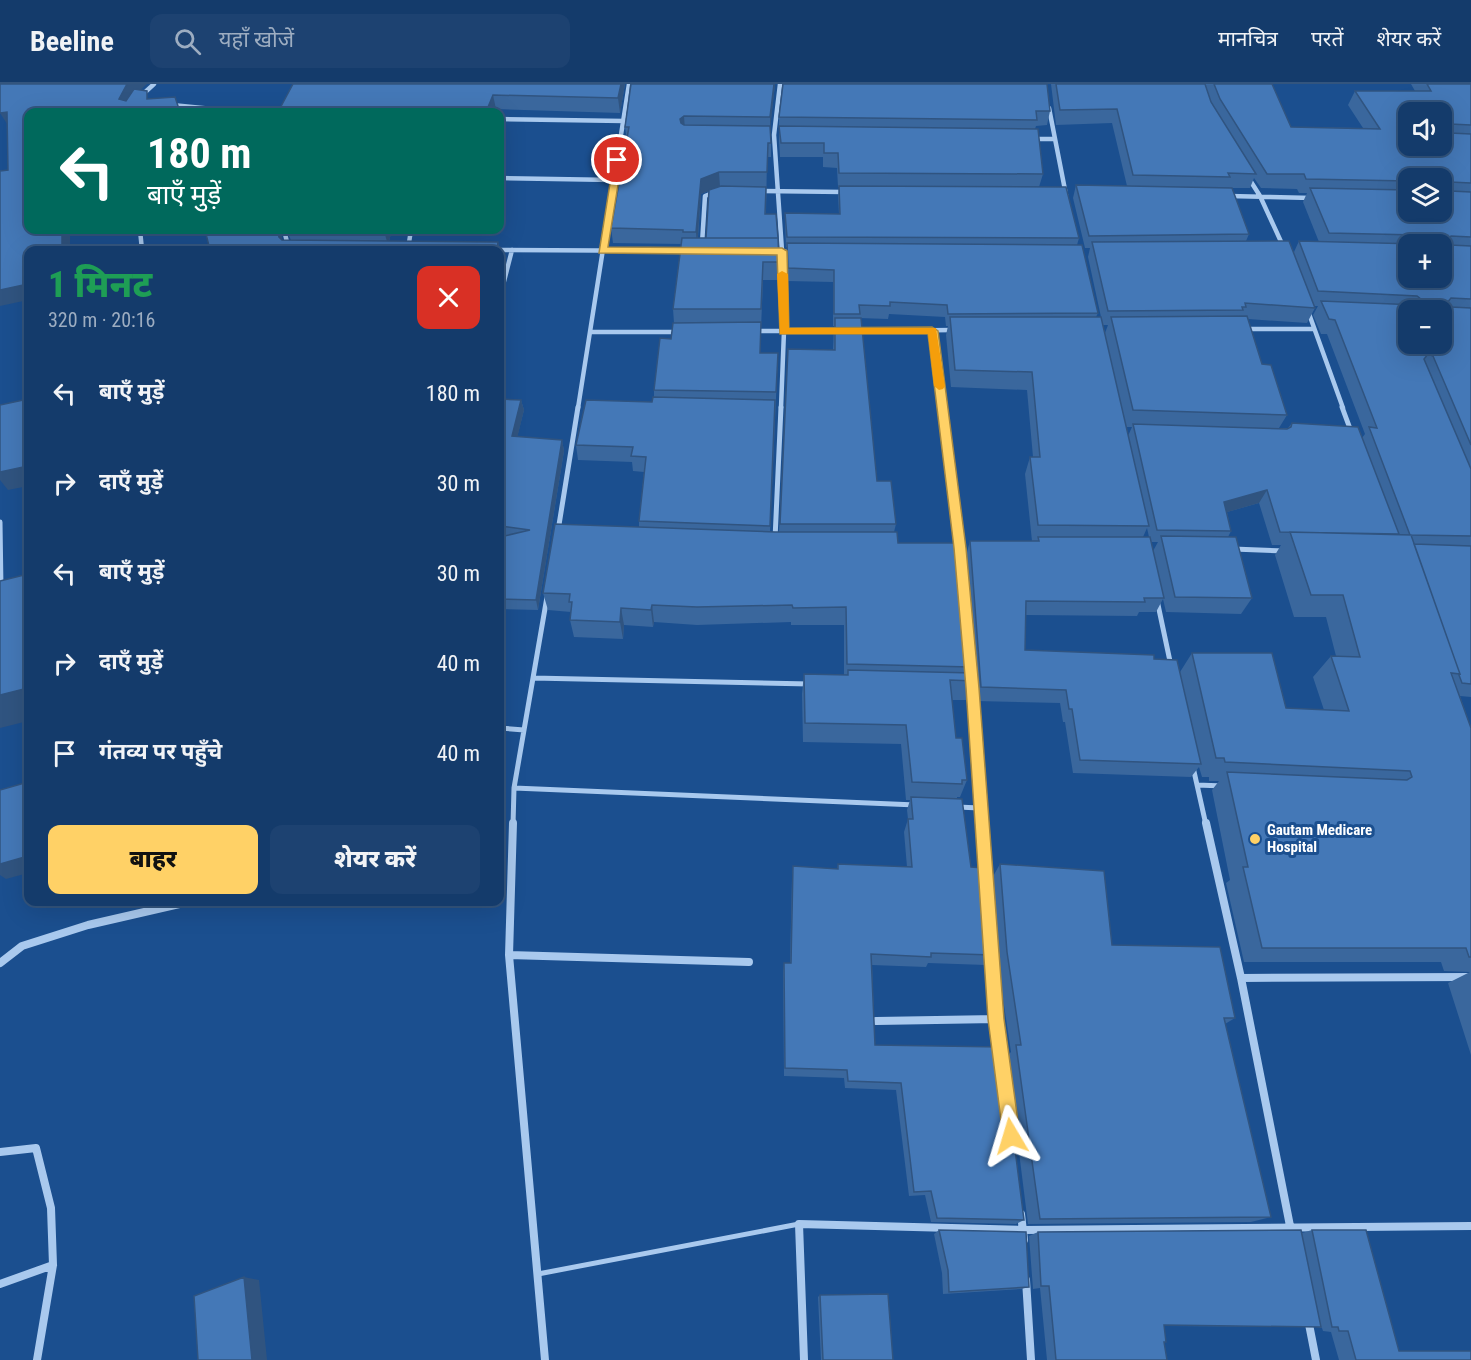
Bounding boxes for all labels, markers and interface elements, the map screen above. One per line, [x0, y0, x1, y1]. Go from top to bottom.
search box [150, 14, 570, 68]
text: Beeline [30, 25, 114, 58]
icon: search [171, 25, 204, 58]
text: यहाँ खोजें [219, 27, 294, 52]
text: मानचित्र [1218, 27, 1278, 51]
text: परतें [1311, 27, 1343, 51]
text: शेयर करें [1376, 27, 1441, 51]
map controls [1398, 102, 1452, 354]
button: sound [1398, 102, 1452, 156]
text: 180 m [147, 129, 252, 178]
icon: left [48, 132, 126, 210]
pin [591, 134, 642, 185]
icon: arrive [600, 143, 633, 176]
button: layers [1398, 168, 1452, 222]
text: बाएँ मुड़ें [147, 179, 221, 211]
button: + [1398, 234, 1452, 288]
text: 1 मिनट [48, 264, 152, 306]
button: close [417, 266, 480, 329]
button: − [1398, 300, 1452, 354]
text: 320 m · 20:16 [48, 308, 155, 332]
icon: left [48, 377, 81, 410]
text: बाएँ मुड़ें [99, 379, 164, 404]
text: 180 m [426, 381, 480, 406]
icon: right [48, 467, 81, 500]
text: दाएँ मुड़ें [99, 469, 163, 494]
text: 30 m [437, 471, 480, 496]
icon: left [48, 557, 81, 590]
text: बाएँ मुड़ें [99, 559, 164, 584]
text: 30 m [437, 561, 480, 586]
icon: right [48, 647, 81, 680]
text: दाएँ मुड़ें [99, 649, 163, 674]
text: 40 m [437, 651, 480, 676]
icon: arrive [48, 737, 81, 770]
text: गंतव्य पर पहुँचे [99, 739, 222, 764]
text: 40 m [437, 741, 480, 766]
place label: Gautam Medicare Hospital [1267, 821, 1372, 856]
button: बाहर [48, 825, 258, 894]
button: शेयर करें [270, 825, 480, 894]
marker: Gautam Medicare Hospital [1248, 832, 1262, 846]
position arrow [979, 1104, 1043, 1168]

